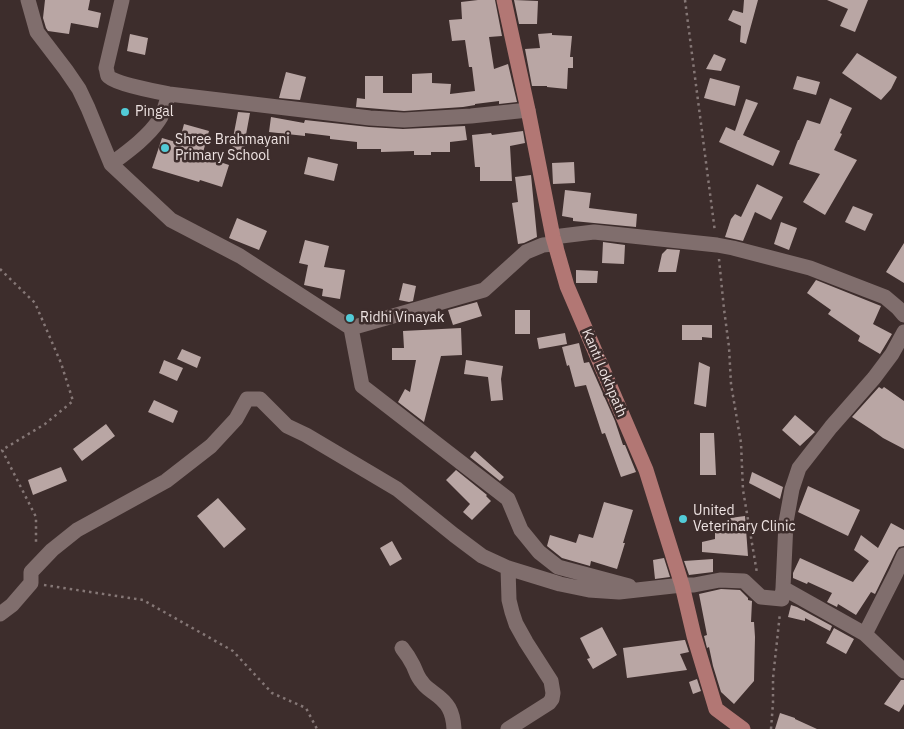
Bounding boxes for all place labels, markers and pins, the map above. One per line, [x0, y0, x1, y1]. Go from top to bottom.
place label: Pingal [135, 104, 174, 120]
marker: Pingal [119, 106, 131, 118]
place label: Shree Brahmayani Primary School [175, 132, 290, 164]
marker: Shree Brahmayani Primary School [159, 142, 171, 154]
place label: Ridhi Vinayak [360, 310, 444, 326]
marker: Ridhi Vinayak [344, 312, 356, 324]
place label: United Veterinary Clinic [693, 503, 795, 536]
marker: United Veterinary Clinic [677, 513, 689, 525]

